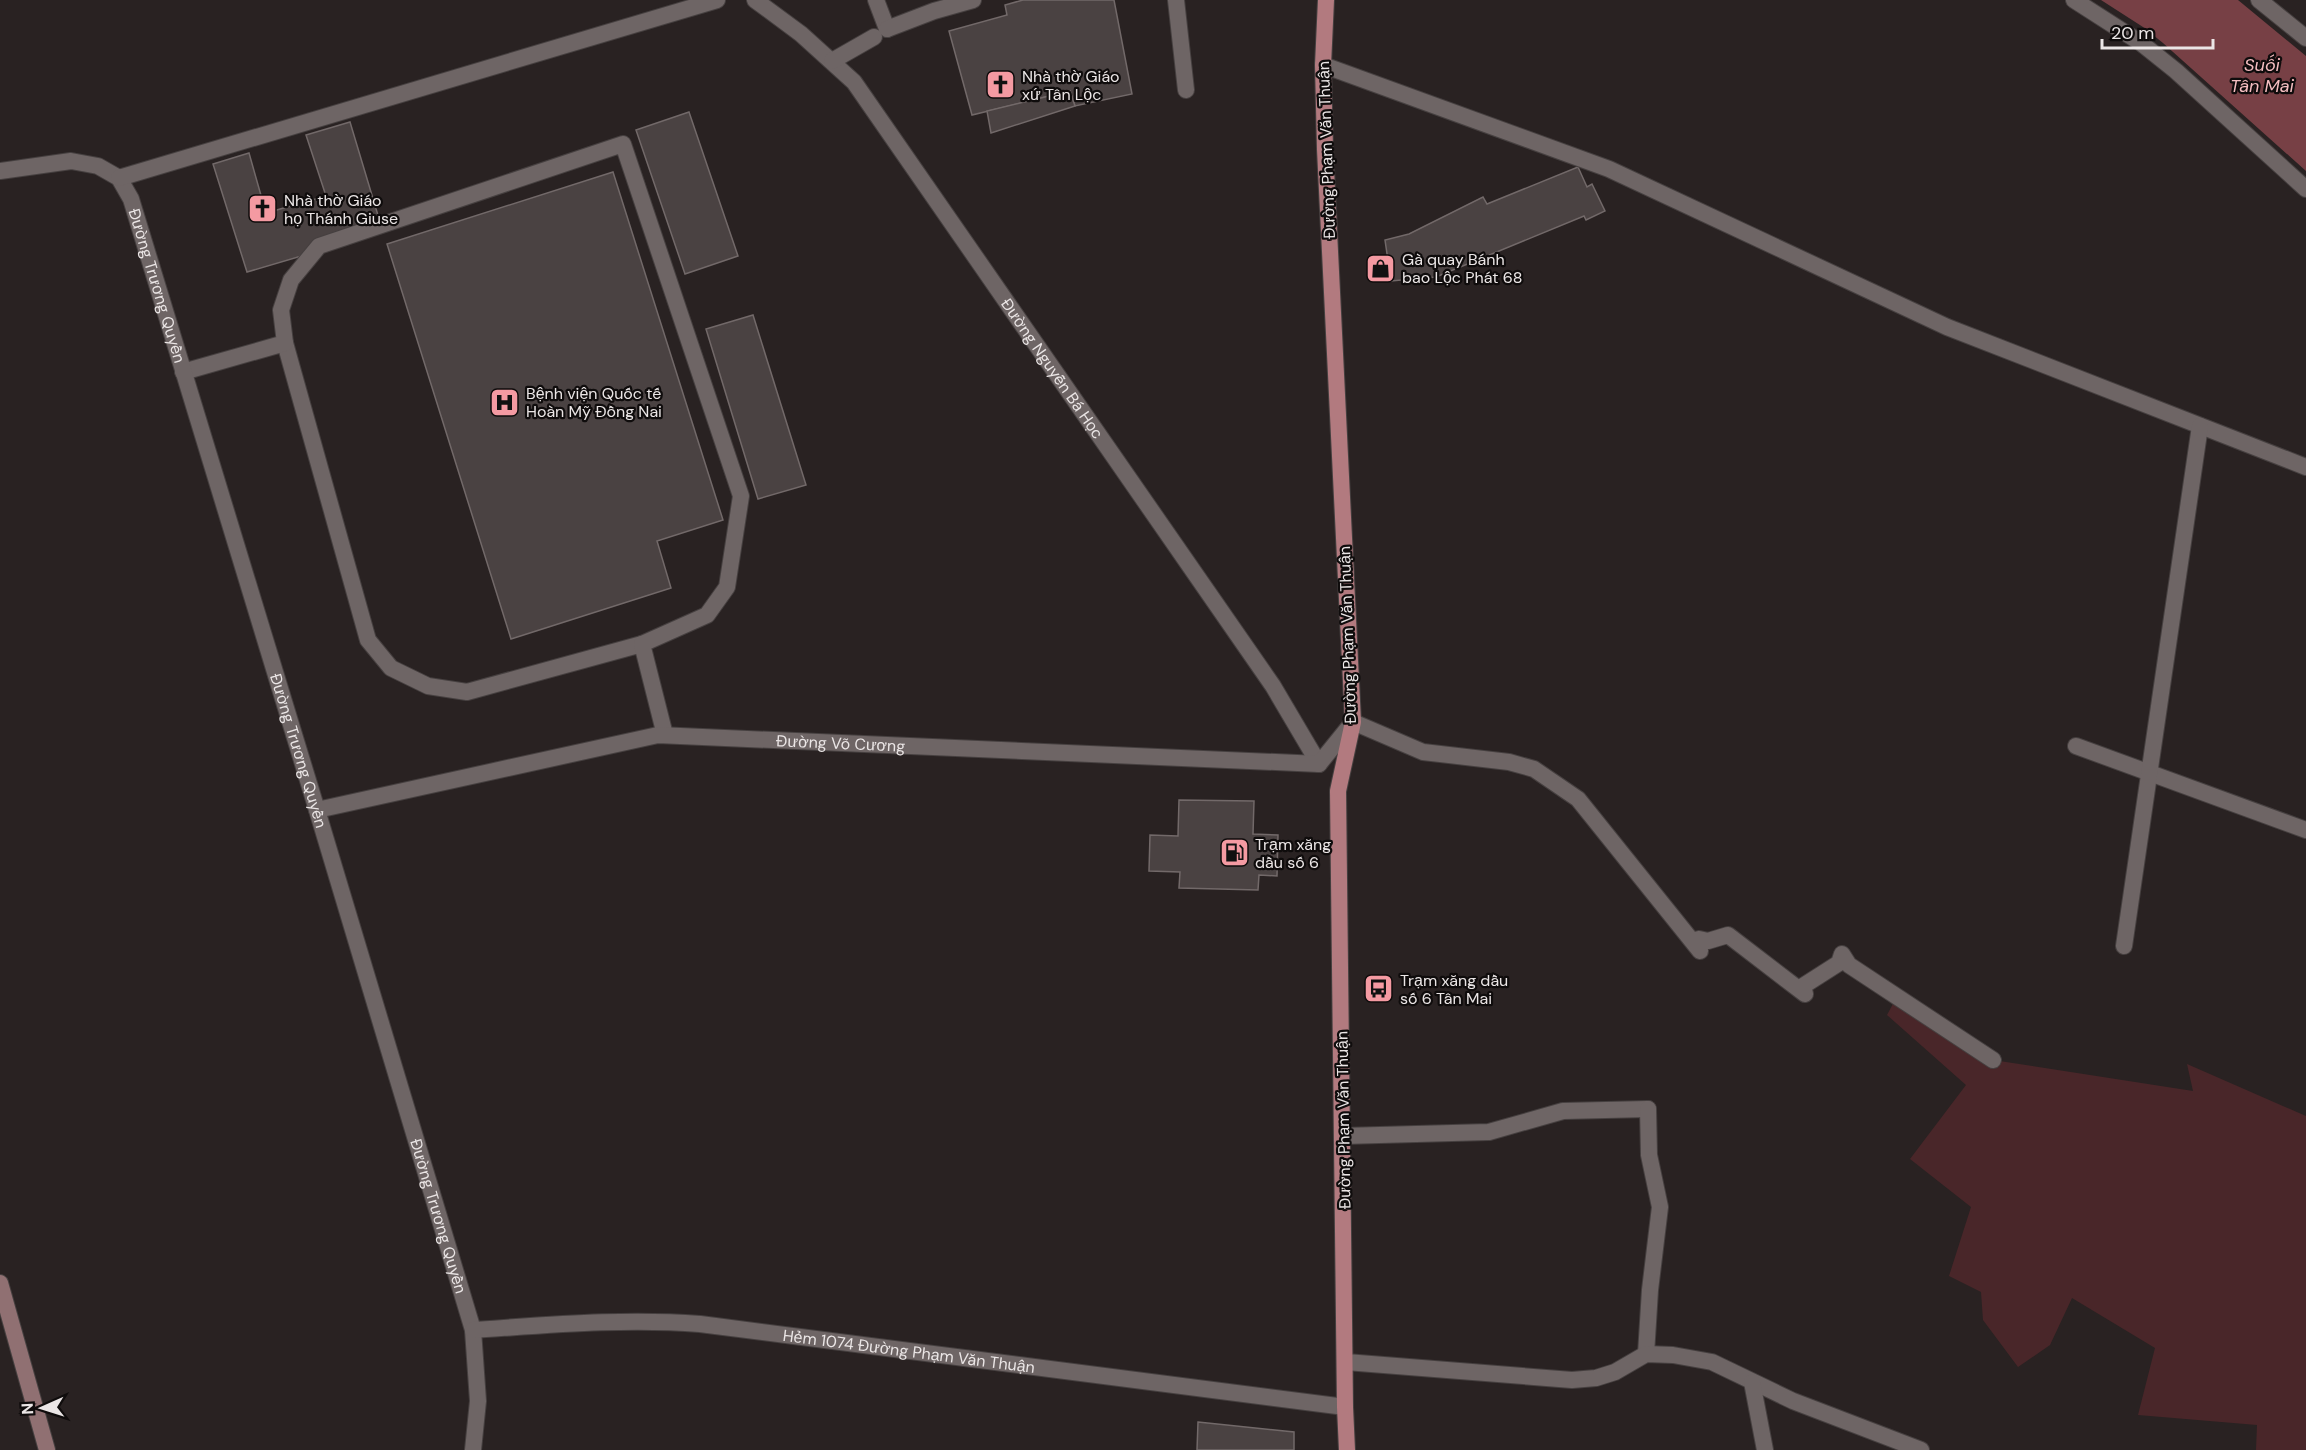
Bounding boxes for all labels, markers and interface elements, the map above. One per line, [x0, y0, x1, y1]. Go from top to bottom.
scale bar [2102, 12, 2213, 50]
text: 20 m [2111, 21, 2154, 45]
water label: Suối Tân Mai [2230, 53, 2295, 98]
street label: Đường Phạm Văn Thuận [1313, 61, 1340, 239]
place label: Nhà thờ Giáo xứ Tân Lộc [1022, 66, 1120, 105]
church icon: Nhà thờ Giáo xứ Tân Lộc [985, 69, 1017, 101]
place label: Nhà thờ Giáo họ Thánh Giuse [284, 190, 398, 229]
church icon: Nhà thờ Giáo họ Thánh Giuse [247, 193, 279, 225]
street label: Đường Trương Quyền [123, 206, 190, 366]
place label: Gà quay Bánh bao Lộc Phát 68 [1402, 249, 1522, 288]
shop icon: Gà quay Bánh bao Lộc Phát 68 [1365, 252, 1397, 284]
street label: Đường Nguyễn Bá Học [996, 294, 1108, 443]
place label: Bệnh viện Quốc tế Hoàn Mỹ Đồng Nai [526, 383, 662, 422]
hospital icon: Bệnh viện Quốc tế Hoàn Mỹ Đồng Nai [489, 386, 521, 418]
street label: Đường Phạm Văn Thuận [1334, 546, 1361, 724]
street label: Đường Trương Quyền [265, 671, 332, 830]
street label: Đường Võ Cương [776, 730, 906, 757]
place label: Trạm xăng dầu số 6 [1255, 834, 1331, 873]
fuel station icon: Trạm xăng dầu số 6 [1218, 837, 1250, 869]
place label: Trạm xăng dầu số 6 Tân Mai [1400, 970, 1508, 1009]
bus stop icon: Trạm xăng dầu số 6 Tân Mai [1363, 973, 1395, 1005]
street label: Đường Phạm Văn Thuận [1331, 1031, 1356, 1209]
street label: Đường Trương Quyền [405, 1136, 471, 1296]
street label: Hẻm 1074 Đường Phạm Văn Thuận [782, 1325, 1036, 1378]
north arrow [12, 1378, 72, 1438]
text: N [17, 1402, 38, 1415]

